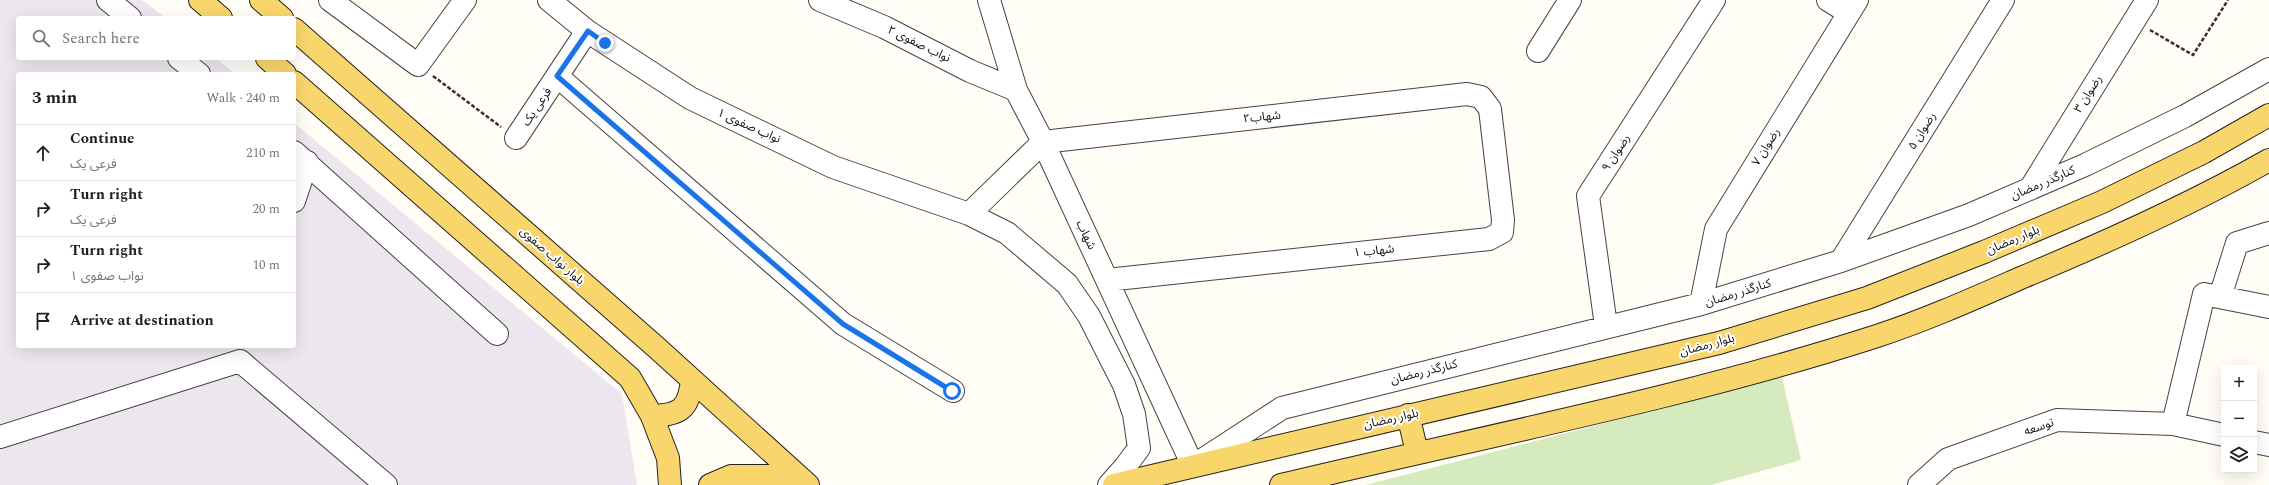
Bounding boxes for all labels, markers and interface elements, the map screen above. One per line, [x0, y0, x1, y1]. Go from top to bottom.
search box [16, 16, 296, 60]
street label: نواب صفوی ۲ [884, 21, 954, 67]
icon: search [30, 27, 52, 49]
text: Search here [62, 27, 140, 50]
route end [596, 34, 614, 52]
street label: رضوان ۳ [2069, 71, 2107, 117]
street label: فرعی یک [517, 84, 557, 130]
text: 3 min [32, 85, 77, 111]
text: Walk · 240 m [206, 88, 280, 108]
street label: نواب صفوی ۱ [714, 103, 784, 149]
street label: شهاب۲ [1242, 106, 1282, 128]
street label: رضوان ۵ [1903, 108, 1941, 154]
street label: رضوان ۷ [1747, 124, 1785, 170]
text: Continue [70, 127, 135, 150]
street label: رضوان ۹ [1597, 130, 1635, 176]
icon: ahead [32, 142, 54, 164]
text: 210 m [246, 143, 280, 163]
text: فرعی یک [70, 154, 117, 174]
street label: کنارگذر رمضان [2008, 160, 2079, 205]
text: Turn right [70, 183, 143, 206]
icon: right [32, 198, 54, 220]
text: 20 m [253, 199, 280, 219]
text: فرعی یک [70, 210, 117, 230]
street label: شهاب [1071, 217, 1101, 253]
street label: بلوار رمضان [1983, 220, 2043, 260]
street label: بلوار نواب صفوی [515, 222, 589, 290]
text: Turn right [70, 239, 143, 262]
street label: شهاب ۱ [1353, 239, 1395, 263]
icon: right [32, 254, 54, 276]
text: 10 m [253, 255, 280, 275]
text: نواب صفوی ۱ [70, 266, 144, 286]
street label: کنارگذر رمضان [1702, 274, 1775, 312]
text: Arrive at destination [70, 309, 214, 332]
icon: arrive [32, 310, 54, 332]
street label: بلوار رمضان [1677, 329, 1737, 361]
street label: کنارگذر رمضان [1388, 354, 1461, 390]
map controls [2221, 365, 2257, 473]
button: + [2221, 365, 2257, 401]
route start [943, 382, 961, 400]
button: − [2221, 401, 2257, 437]
street label: بلوار رمضان [1362, 403, 1420, 435]
street label: توسعه [2021, 413, 2057, 441]
button: layers [2221, 437, 2257, 473]

